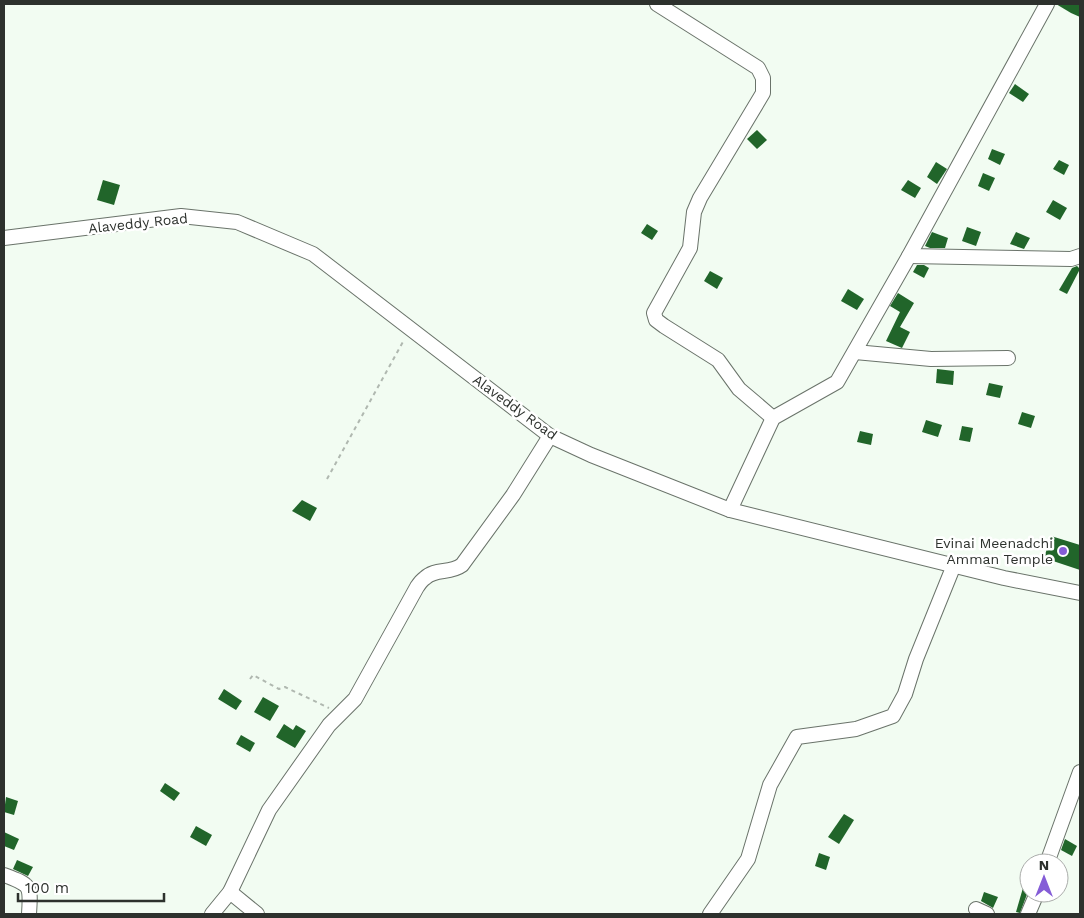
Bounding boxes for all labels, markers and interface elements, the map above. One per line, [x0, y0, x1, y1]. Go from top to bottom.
street label: Alaveddy Road [87, 210, 189, 236]
street label: Alaveddy Road [470, 371, 560, 443]
place label: Evinai Meenadchi Amman Temple [935, 535, 1053, 567]
marker: Evinai Meenadchi Amman Temple [1057, 545, 1069, 557]
north arrow [1019, 853, 1069, 903]
text: N [1039, 857, 1049, 873]
scale bar [18, 870, 164, 902]
text: 100 m [25, 879, 69, 897]

